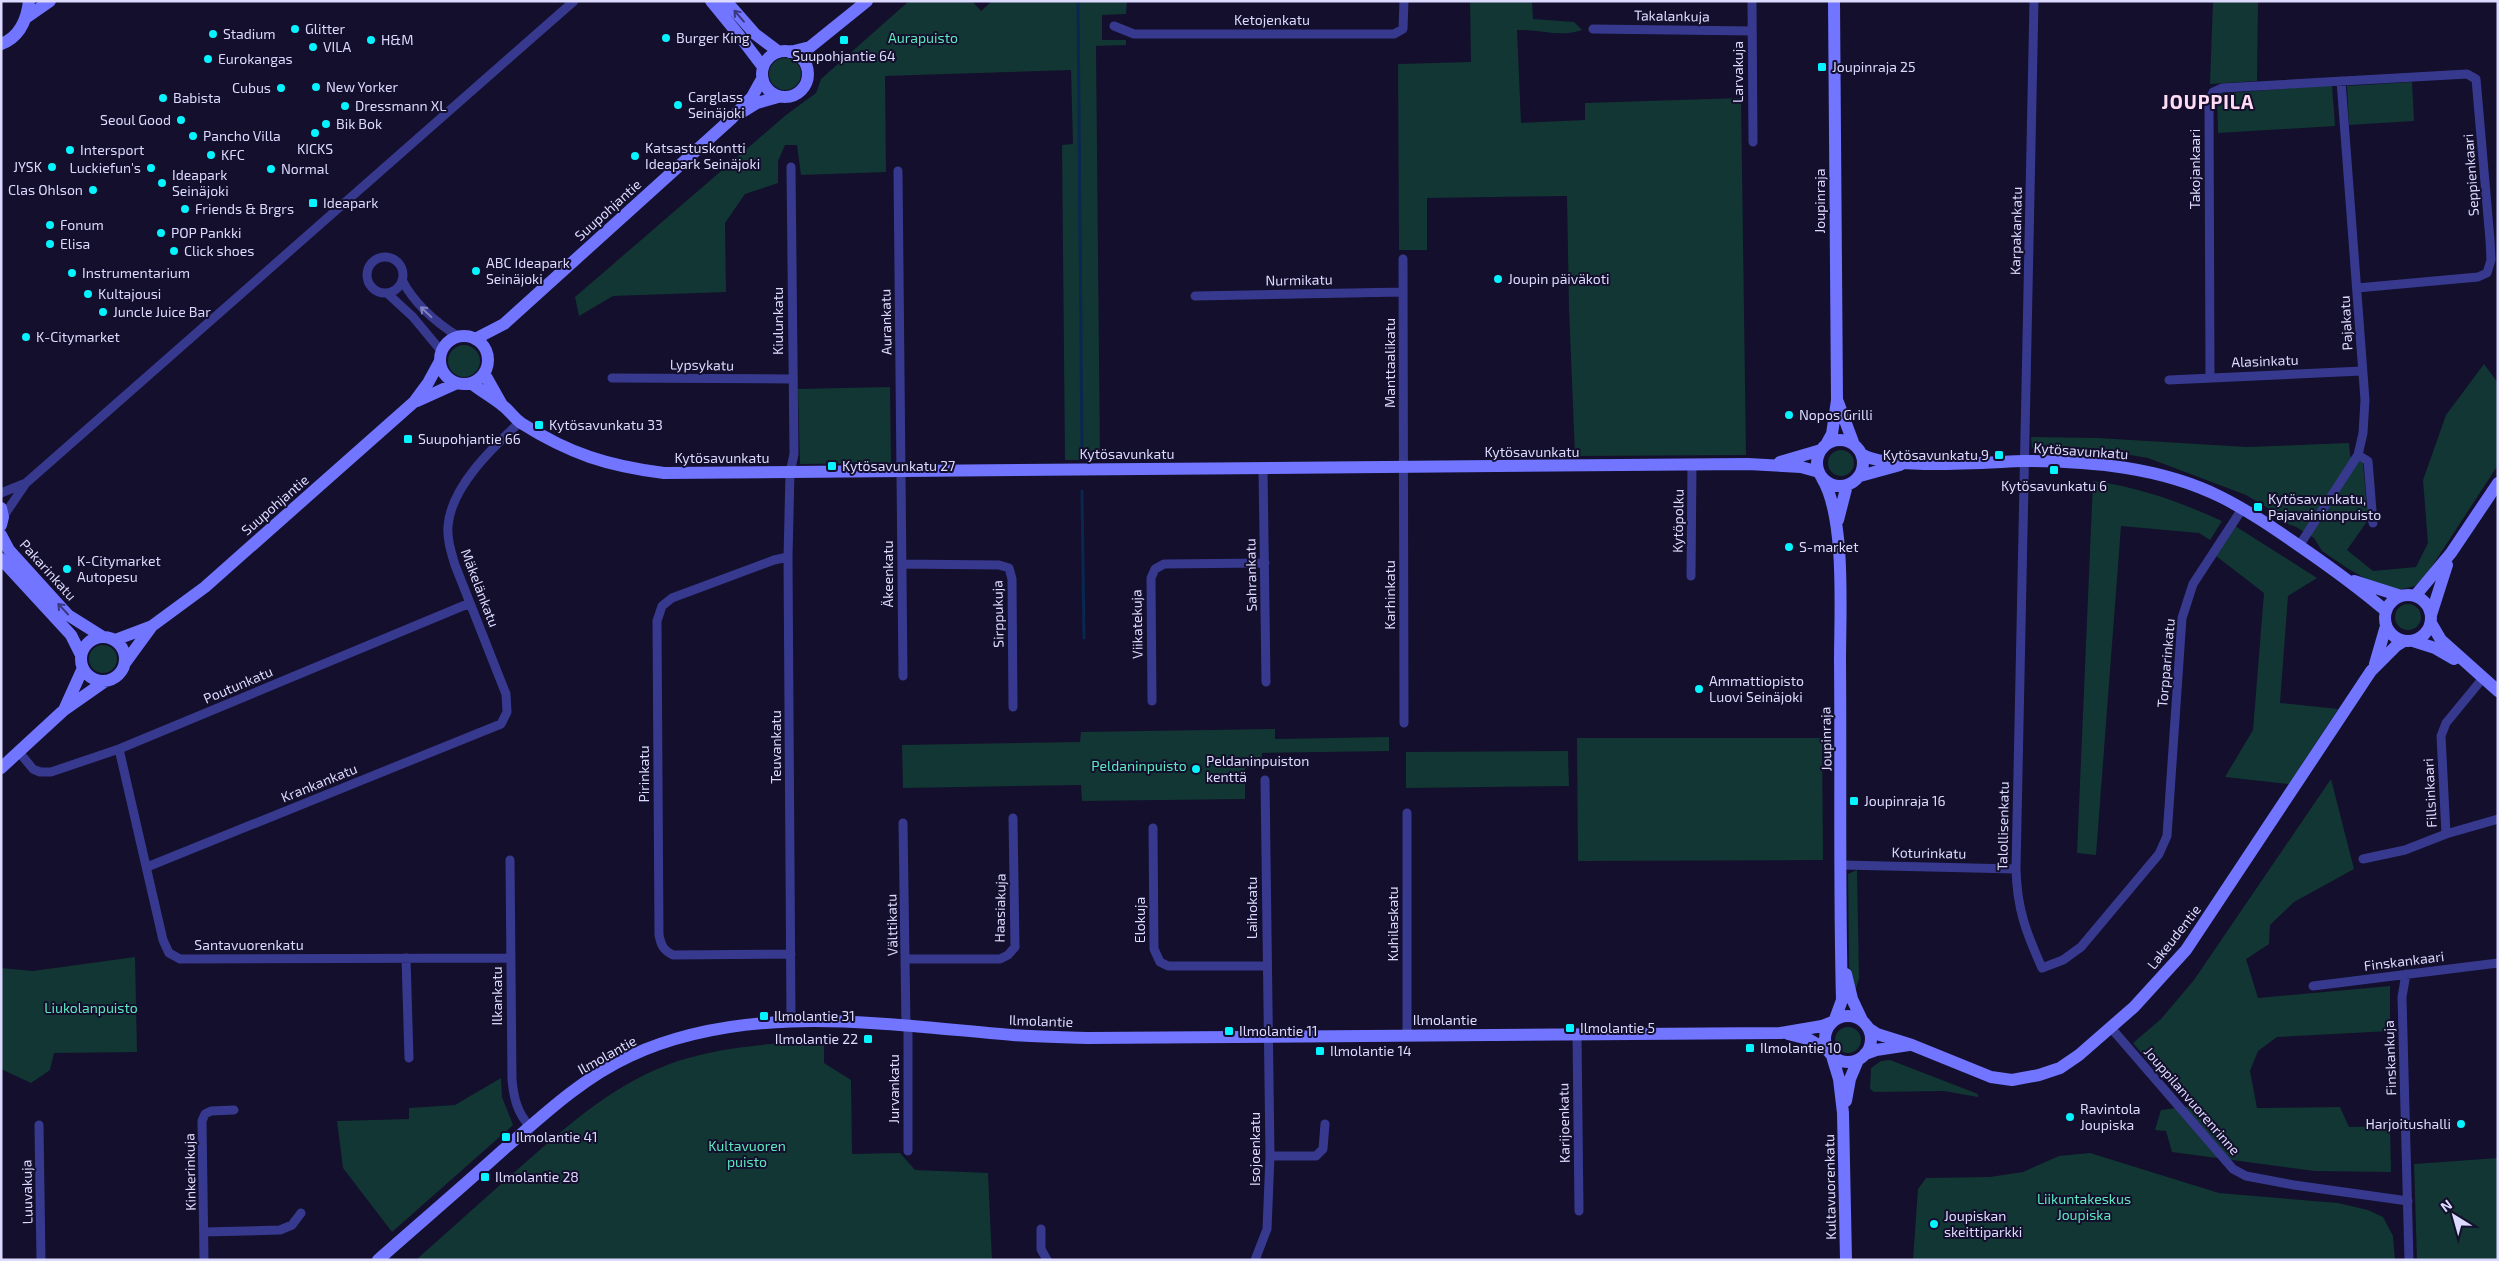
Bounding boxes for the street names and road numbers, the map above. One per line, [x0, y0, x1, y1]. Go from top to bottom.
street label: Takalankuja [1634, 6, 1710, 25]
street label: Ketojenkatu [1234, 11, 1310, 28]
street label: Larvakuja [1729, 41, 1746, 103]
street label: Takojankaari [2186, 129, 2203, 209]
street label: Seppienkaari [2459, 133, 2482, 217]
street label: Joupinraja [1811, 169, 1828, 233]
street label: Suupohjantie [571, 175, 644, 244]
street label: Karpakankatu [2006, 187, 2025, 275]
street label: Nurmikatu [1265, 270, 1333, 289]
street label: Kiulunkatu [769, 287, 786, 355]
street label: Aurankatu [876, 289, 895, 355]
street label: Pajakatu [2336, 295, 2355, 351]
street label: Manttaalikatu [1381, 318, 1398, 408]
street label: Alasinkatu [2231, 351, 2299, 370]
street label: Lypsykatu [670, 355, 734, 374]
street label: Kytösavunkatu [2033, 439, 2129, 462]
street label: Kytösavunkatu [1484, 443, 1580, 460]
street label: Kytösavunkatu [1079, 445, 1175, 462]
street label: Kytösavunkatu [674, 449, 770, 466]
street label: Suupohjantie [238, 471, 312, 538]
street label: Kytöpolku [1668, 489, 1687, 553]
street label: Pakarinkatu [17, 536, 80, 604]
street label: Sahrankatu [1241, 538, 1260, 612]
street label: Äkeenkatu [879, 541, 896, 607]
street label: Mäkelänkatu [458, 546, 503, 629]
street label: Karhinkatu [1381, 560, 1398, 630]
street label: Sirppukuja [988, 580, 1007, 648]
street label: Viikatekuja [1127, 589, 1146, 659]
street label: Torpparinkatu [2153, 618, 2178, 708]
street label: Poutunkatu [201, 662, 275, 707]
street label: Joupinraja [1816, 706, 1835, 772]
street label: Teuvankatu [767, 710, 784, 784]
street label: Pirinkatu [635, 745, 652, 803]
street label: Fillsinkaari [2419, 758, 2440, 828]
street label: Krankankatu [278, 760, 359, 806]
street label: Talollisenkatu [1993, 781, 2012, 871]
street label: Koturinkatu [1892, 843, 1967, 862]
street label: Haasiakuja [990, 873, 1009, 943]
street label: Laihokatu [1243, 877, 1260, 939]
street label: Kuhilaskatu [1384, 887, 1401, 961]
street label: Välttikatu [882, 894, 901, 956]
street label: Elokuja [1131, 897, 1148, 943]
street label: Lakeudentie [2143, 901, 2204, 972]
street label: Santavuorenkatu [194, 936, 304, 953]
street label: Finskankaari [2363, 947, 2445, 974]
street label: Ilkankatu [488, 967, 505, 1025]
street label: Ilmolantie [1009, 1011, 1073, 1030]
street label: Ilmolantie [1413, 1011, 1477, 1028]
street label: Finskankuja [2380, 1020, 2399, 1096]
street label: Ilmolantie [574, 1032, 639, 1078]
street label: Jouppilanvuorenrinne [2141, 1043, 2244, 1158]
street label: Jurvankatu [885, 1054, 902, 1124]
street label: Karijoenkatu [1554, 1083, 1573, 1163]
street label: Isojoenkatu [1246, 1112, 1263, 1186]
street label: Kinkerinkuja [180, 1133, 199, 1211]
street label: Kultavuorenkatu [1820, 1134, 1839, 1240]
street label: Luuvakuja [17, 1160, 36, 1224]

